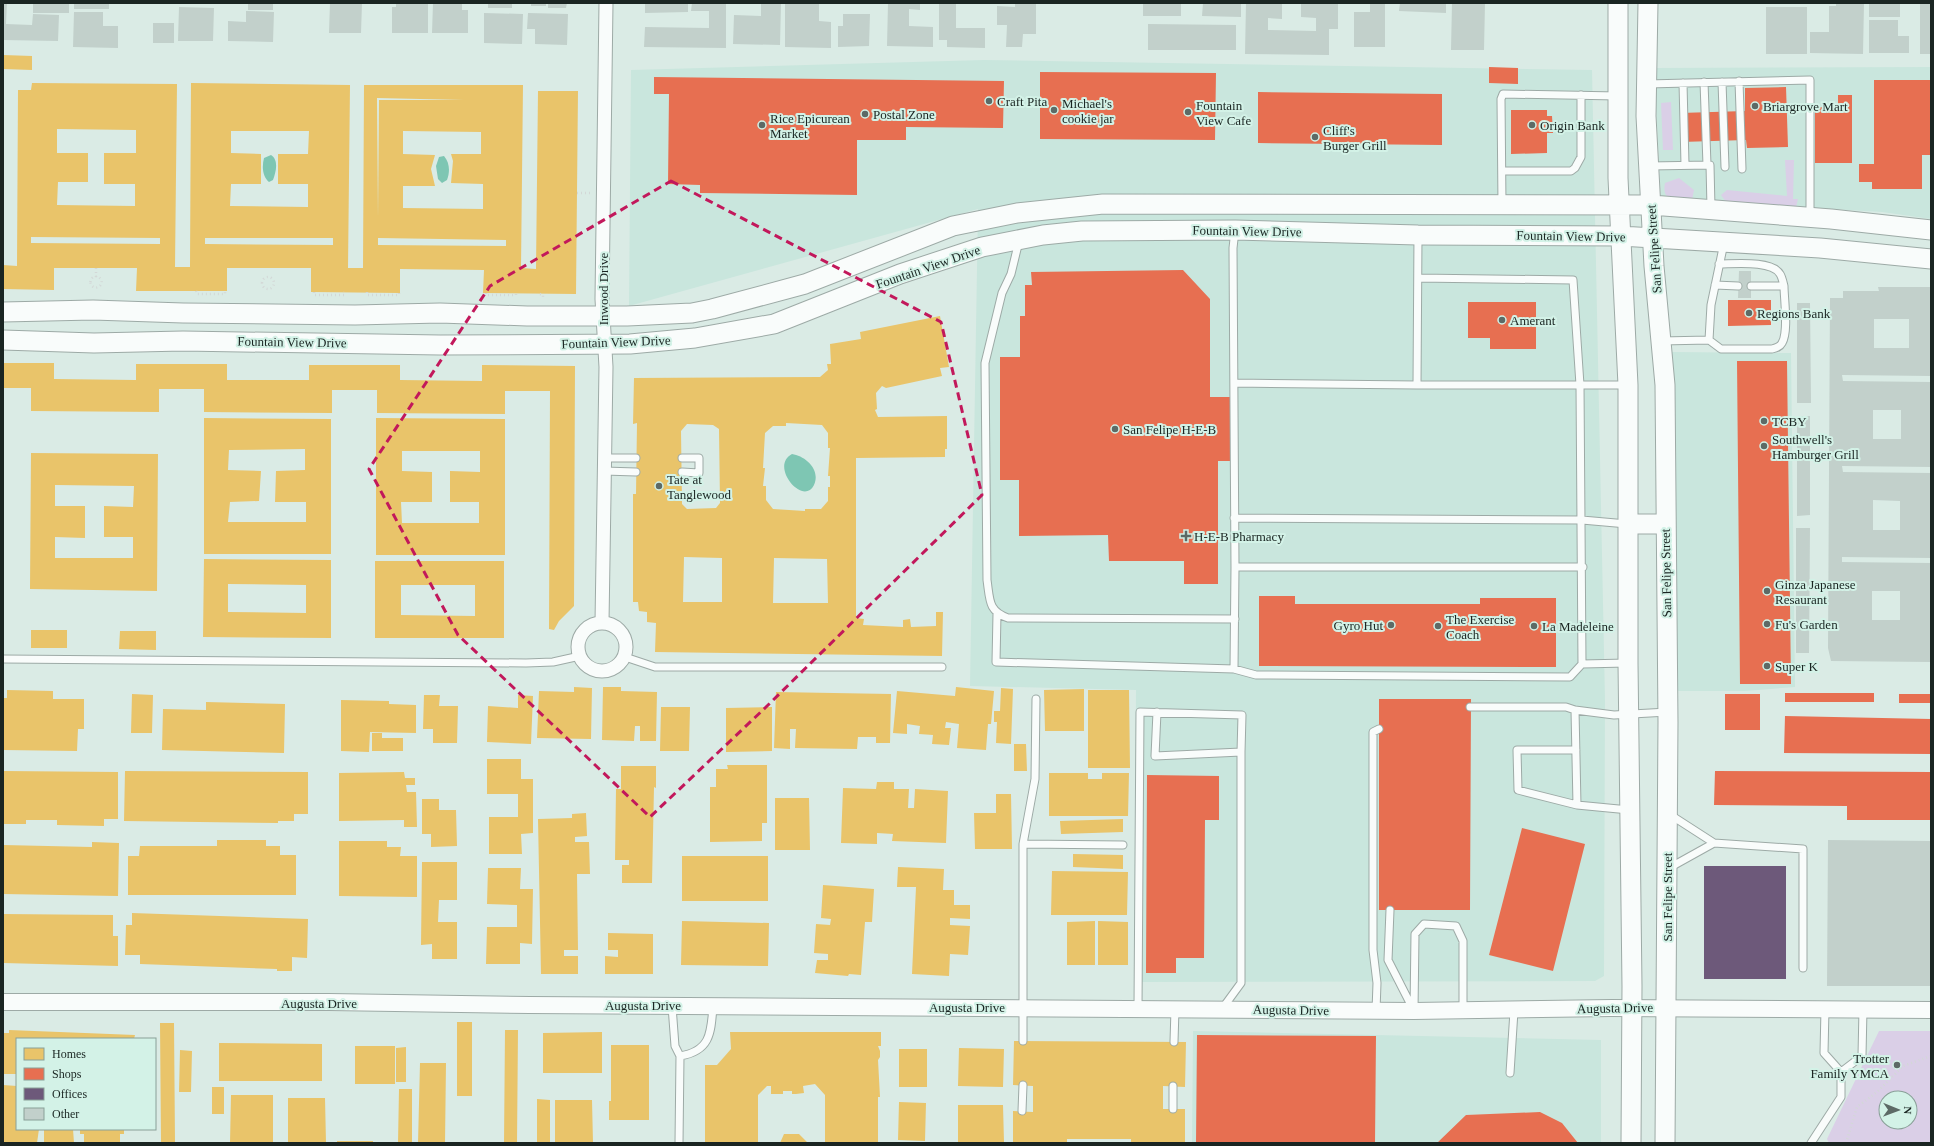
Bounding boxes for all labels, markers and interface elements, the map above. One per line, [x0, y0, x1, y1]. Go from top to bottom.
place label: Craft Pita [997, 94, 1047, 109]
marker: Craft Pita [984, 96, 994, 106]
place label: Michael's cookie jar [1062, 96, 1114, 126]
place label: Fountain View Cafe [1196, 98, 1251, 128]
place label: Briargrove Mart [1763, 99, 1848, 114]
marker: Briargrove Mart [1750, 101, 1760, 111]
marker: Michael's cookie jar [1049, 105, 1059, 115]
place label: Postal Zone [873, 107, 935, 122]
marker: Fountain View Cafe [1183, 107, 1193, 117]
marker: Postal Zone [860, 109, 870, 119]
place label: Rice Epicurean Market [770, 111, 850, 141]
place label: Origin Bank [1540, 118, 1605, 133]
marker: Rice Epicurean Market [757, 120, 767, 130]
marker: Origin Bank [1527, 120, 1537, 130]
place label: Cliff's Burger Grill [1323, 123, 1387, 153]
marker: Cliff's Burger Grill [1310, 132, 1320, 142]
street label: San Felipe Street [1643, 204, 1665, 294]
street label: Fountain View Drive [1192, 223, 1302, 239]
street label: Fountain View Drive [1516, 228, 1626, 244]
street label: Fountain View Drive [874, 242, 982, 292]
street label: Inwood Drive [596, 252, 611, 325]
place label: Regions Bank [1757, 306, 1831, 321]
marker: Regions Bank [1744, 308, 1754, 318]
place label: Amerant [1510, 313, 1556, 328]
marker: Amerant [1497, 315, 1507, 325]
street label: Fountain View Drive [561, 333, 671, 351]
street label: Fountain View Drive [237, 334, 347, 350]
place label: TCBY [1772, 414, 1807, 429]
marker: TCBY [1759, 416, 1769, 426]
place label: San Felipe H-E-B [1123, 422, 1216, 437]
marker: San Felipe H-E-B [1110, 424, 1120, 434]
place label: Southwell's Hamburger Grill [1772, 432, 1859, 462]
marker: Southwell's Hamburger Grill [1759, 441, 1769, 451]
place label: Tate at Tanglewood [667, 472, 732, 502]
marker: Tate at Tanglewood [654, 481, 664, 491]
street label: San Felipe Street [1658, 528, 1674, 618]
place label: H-E-B Pharmacy [1194, 529, 1284, 544]
marker: H-E-B Pharmacy [1181, 531, 1191, 541]
place label: Ginza Japanese Resaurant [1775, 577, 1856, 607]
marker: Ginza Japanese Resaurant [1762, 586, 1772, 596]
place label: The Exercise Coach [1446, 612, 1514, 642]
place label: Fu's Garden [1775, 617, 1838, 632]
place label: Gyro Hut [1334, 618, 1383, 633]
place label: La Madeleine [1542, 619, 1614, 634]
marker: Fu's Garden [1762, 619, 1772, 629]
marker: Gyro Hut [1386, 620, 1396, 630]
marker: The Exercise Coach [1433, 621, 1443, 631]
marker: La Madeleine [1529, 621, 1539, 631]
place label: Super K [1775, 659, 1819, 674]
marker: Super K [1762, 661, 1772, 671]
street label: San Felipe Street [1660, 852, 1675, 941]
street label: Augusta Drive [281, 996, 357, 1011]
street label: Augusta Drive [605, 998, 681, 1013]
street label: Augusta Drive [929, 1000, 1005, 1015]
street label: Augusta Drive [1577, 1000, 1653, 1016]
street label: Augusta Drive [1253, 1002, 1329, 1018]
legend [16, 1038, 156, 1130]
text: Homes [52, 1047, 86, 1061]
place label: Trotter Family YMCA [1810, 1051, 1890, 1081]
marker: Trotter Family YMCA [1892, 1060, 1902, 1070]
text: Shops [52, 1067, 82, 1081]
text: Offices [52, 1087, 87, 1101]
north arrow [1878, 1090, 1918, 1130]
text: N [1902, 1106, 1914, 1114]
text: Other [52, 1107, 79, 1121]

